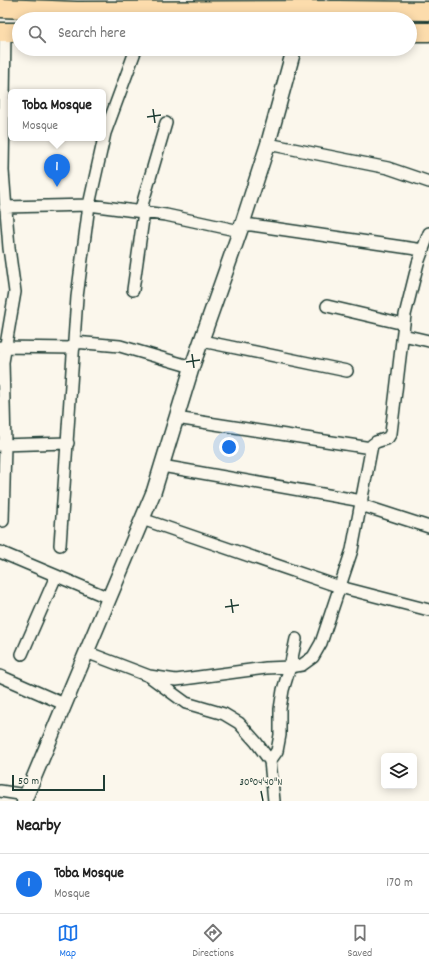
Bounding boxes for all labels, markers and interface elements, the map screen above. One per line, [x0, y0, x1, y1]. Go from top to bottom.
search box [12, 12, 417, 56]
icon: search [26, 23, 48, 45]
text: Search here [58, 23, 126, 45]
popup [8, 89, 106, 141]
text: Toba Mosque [22, 95, 92, 117]
text: Mosque [22, 117, 58, 136]
pin: 1 [44, 154, 70, 187]
your location [219, 437, 239, 457]
map controls [381, 753, 417, 789]
button: layers [381, 753, 417, 789]
scale bar [12, 773, 105, 792]
text: 50 m [18, 774, 39, 790]
text: 30°04'40"N [240, 776, 282, 790]
text: Nearby [16, 815, 60, 839]
text: Toba Mosque [54, 863, 124, 885]
text: 1 [28, 874, 30, 893]
text: 170 m [386, 874, 413, 893]
text: Mosque [54, 885, 90, 904]
tab: Map [57, 922, 79, 962]
tab: Directions [192, 922, 234, 962]
tab: Saved [348, 922, 372, 962]

